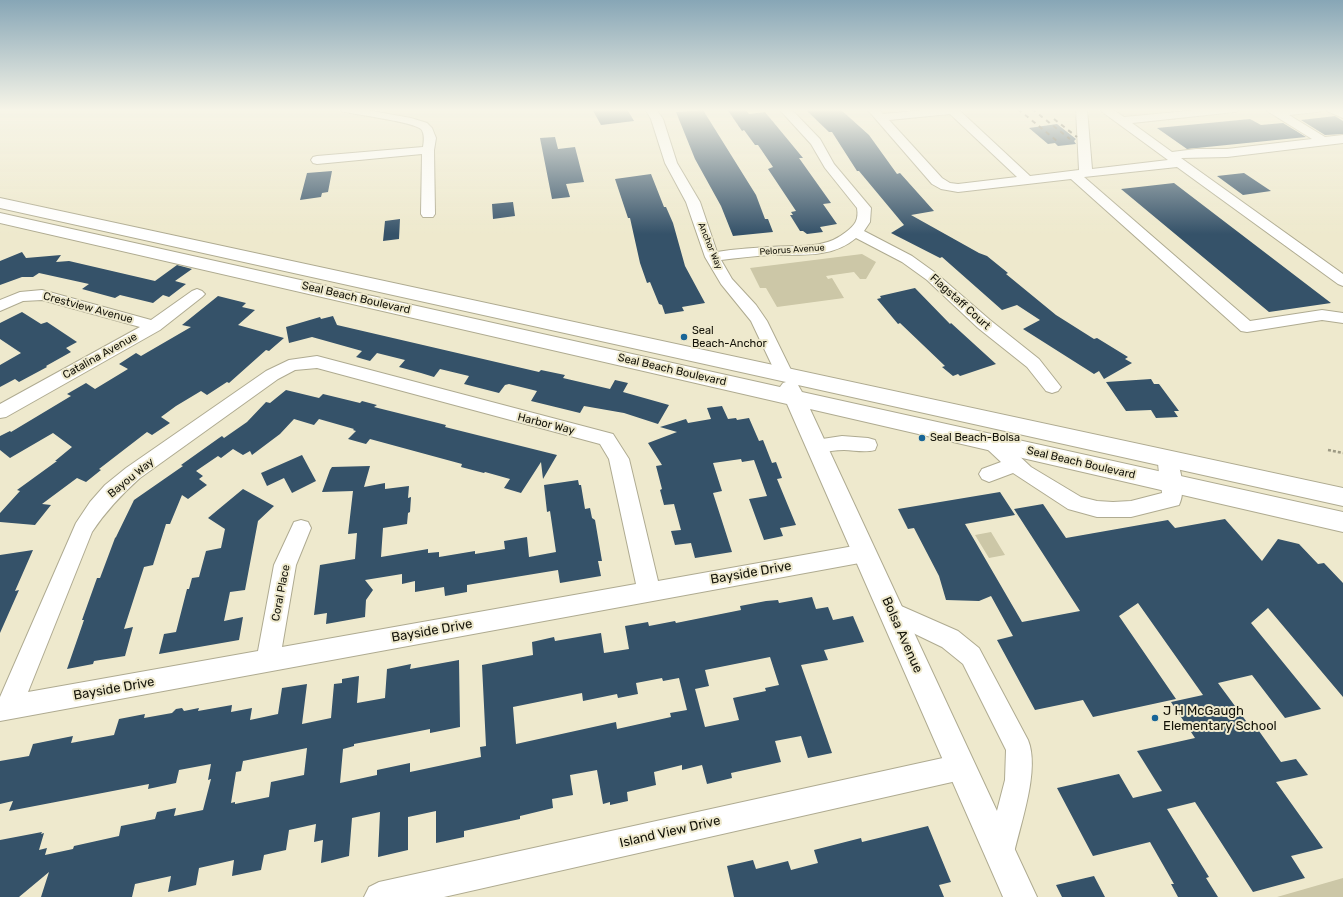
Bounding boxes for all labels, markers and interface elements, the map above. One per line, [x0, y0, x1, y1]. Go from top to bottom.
street label: Anchor Way [696, 221, 724, 271]
street label: Pelorus Avenue [759, 242, 825, 258]
street label: Flagstaff Court [927, 271, 993, 333]
street label: Seal Beach Boulevard [300, 279, 412, 317]
street label: Crestview Avenue [42, 290, 134, 326]
place label: Seal Beach-Anchor [692, 324, 767, 350]
street label: Catalina Avenue [60, 330, 140, 382]
marker: Seal Beach-Anchor [679, 332, 689, 342]
street label: Seal Beach Boulevard [616, 351, 728, 389]
street label: Harbor Way [516, 411, 576, 437]
place label: Seal Beach-Bolsa [930, 431, 1020, 445]
marker: Seal Beach-Bolsa [917, 433, 927, 443]
street label: Seal Beach Boulevard [1025, 444, 1137, 482]
street label: Bayou Way [105, 455, 157, 501]
street label: Bayside Drive [709, 558, 793, 588]
street label: Coral Place [269, 564, 293, 622]
street label: Bolsa Avenue [878, 594, 926, 676]
street label: Bayside Drive [390, 616, 474, 646]
street label: Bayside Drive [72, 674, 156, 704]
place label: J H McGaugh Elementary School [1163, 703, 1277, 734]
marker: J H McGaugh Elementary School [1150, 713, 1160, 723]
street label: Island View Drive [618, 813, 722, 851]

